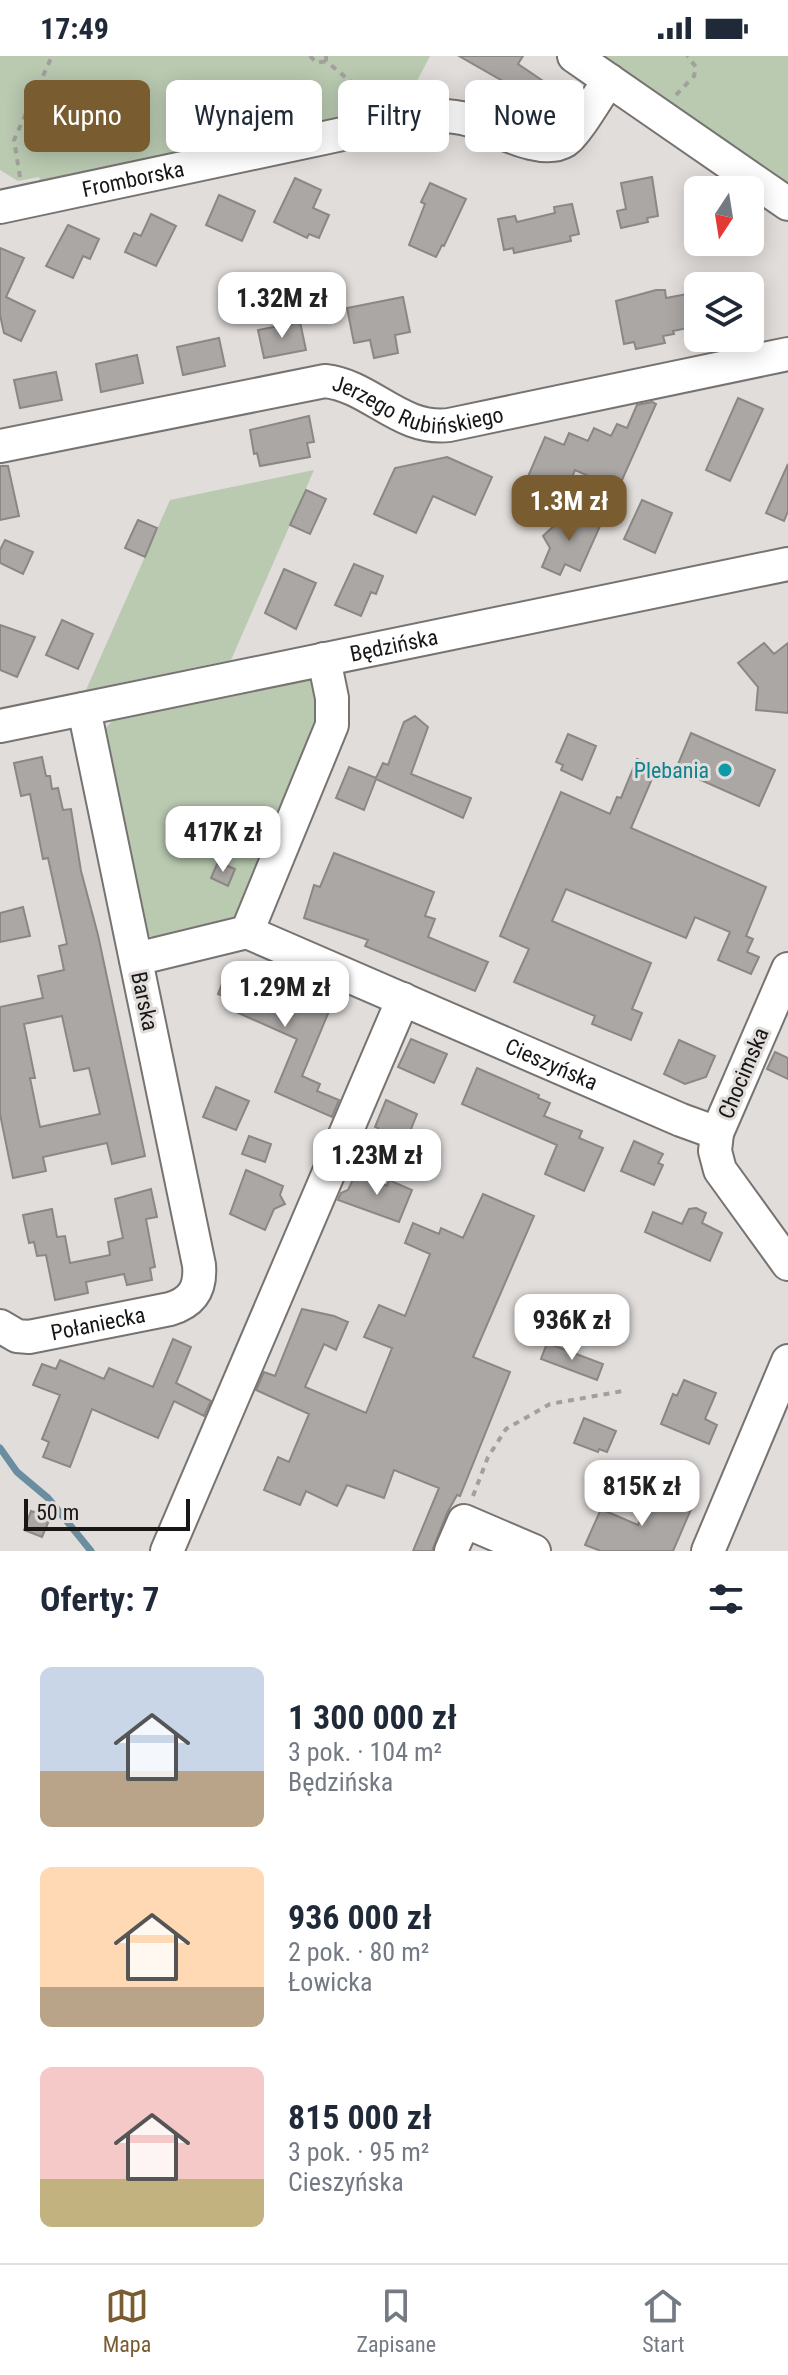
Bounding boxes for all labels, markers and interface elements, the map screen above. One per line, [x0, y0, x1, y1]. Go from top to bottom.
text: 17:49 [40, 11, 109, 46]
chip: Kupno [24, 80, 150, 152]
chip: Wynajem [166, 80, 322, 152]
chip: Filtry [338, 80, 449, 152]
chip: Nowe [465, 80, 584, 152]
street label: Fromborska [80, 156, 186, 202]
north arrow [684, 176, 764, 256]
map controls [684, 176, 764, 352]
pin: 1.32M zł [199, 272, 365, 340]
button: layers [684, 272, 764, 352]
text: 1.32M zł [236, 283, 328, 313]
street label: Jerzego Rubińskiego [330, 371, 506, 439]
pin: 1.3M zł [495, 475, 643, 543]
text: 1.3M zł [530, 486, 608, 516]
street label: Będzińska [348, 624, 440, 667]
place label: Plebania [634, 758, 709, 783]
marker: Plebania [716, 761, 734, 779]
pin: 417K zł [149, 806, 297, 874]
text: 417K zł [184, 817, 262, 847]
pin: 1.29M zł [202, 961, 368, 1029]
street label: Barska [126, 969, 163, 1033]
text: 1.29M zł [239, 972, 331, 1002]
street label: Chocimska [713, 1024, 774, 1122]
street label: Cieszyńska [502, 1033, 601, 1095]
pin: 1.23M zł [294, 1129, 460, 1197]
text: 1.23M zł [331, 1140, 423, 1170]
pin: 936K zł [498, 1294, 646, 1362]
street label: Połaniecka [49, 1302, 147, 1345]
text: 936K zł [533, 1305, 611, 1335]
pin: 815K zł [568, 1460, 716, 1528]
text: 815K zł [603, 1471, 681, 1501]
scale bar [24, 1495, 190, 1531]
text: 50 m [36, 1500, 79, 1525]
icon: filters [704, 1577, 748, 1621]
text: Oferty: 7 [40, 1579, 160, 1619]
text: 1 300 000 zł [288, 1697, 457, 1737]
icon: home [104, 1699, 200, 1795]
text: 3 pok. · 104 m² [288, 1737, 442, 1767]
text: Będzińska [288, 1767, 393, 1797]
text: 936 000 zł [288, 1897, 432, 1937]
icon: home [104, 1899, 200, 1995]
text: 2 pok. · 80 m² [288, 1937, 429, 1967]
text: Łowicka [288, 1967, 372, 1997]
text: 815 000 zł [288, 2097, 432, 2137]
icon: home [104, 2099, 200, 2195]
text: 3 pok. · 95 m² [288, 2137, 429, 2167]
text: Cieszyńska [288, 2167, 404, 2197]
tab: Mapa [103, 2284, 151, 2357]
tab: Zapisane [357, 2284, 436, 2357]
tab: Start [641, 2284, 685, 2357]

